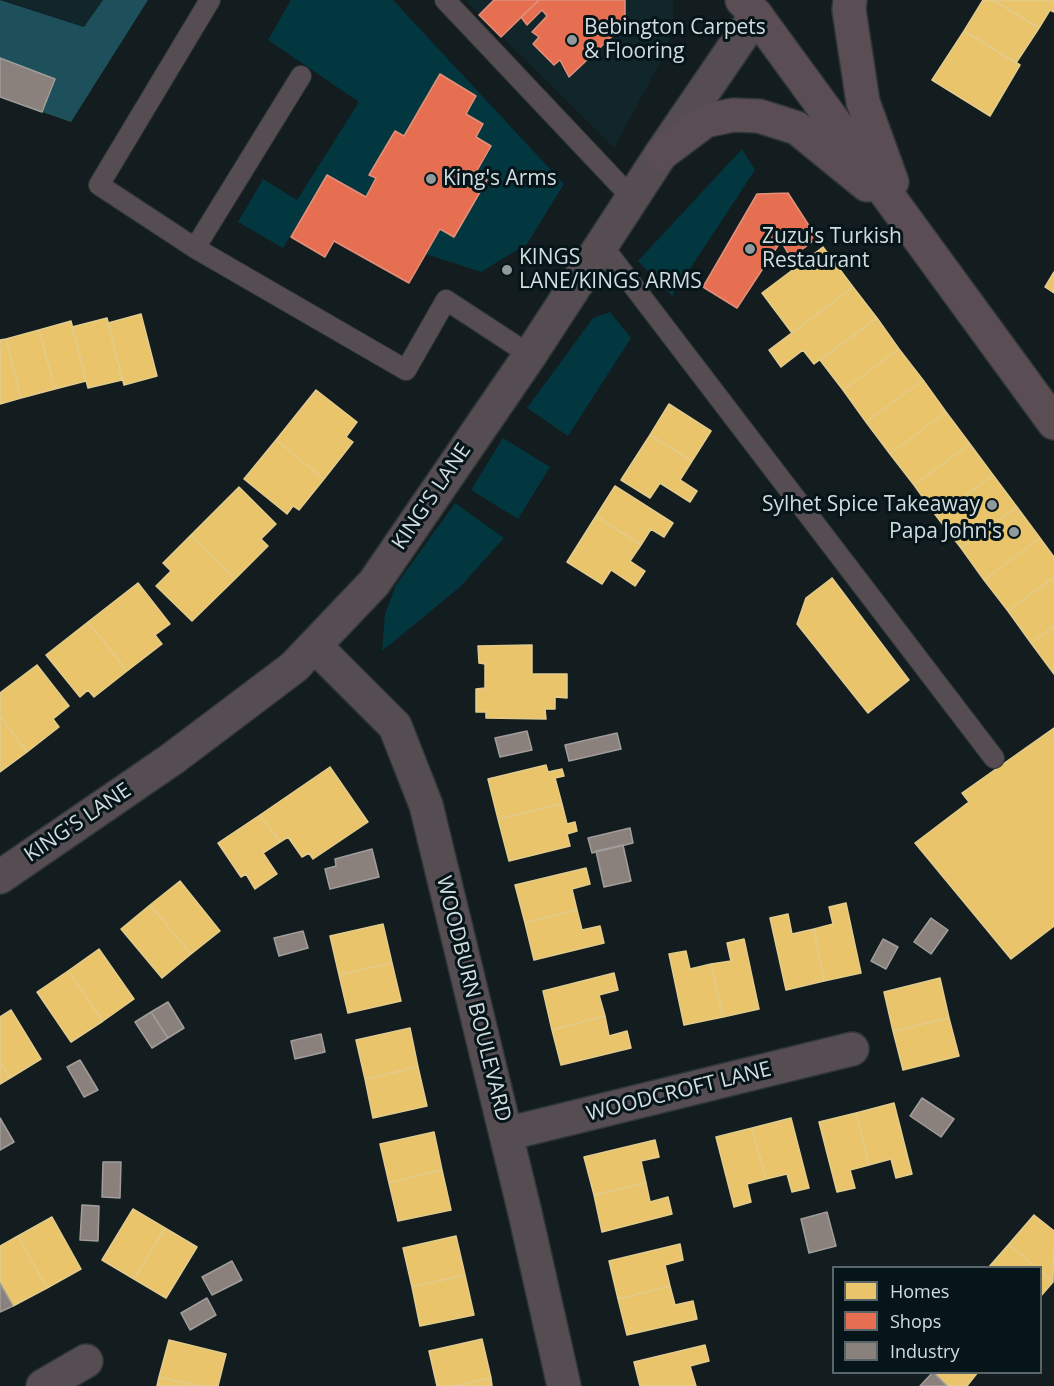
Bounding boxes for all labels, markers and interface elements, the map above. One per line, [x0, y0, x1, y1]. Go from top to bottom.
place label: Bebington Carpets & Flooring [584, 15, 766, 65]
marker: Bebington Carpets & Flooring [565, 33, 579, 47]
place label: King's Arms [443, 166, 557, 192]
marker: King's Arms [424, 172, 438, 186]
place label: Zuzu's Turkish Restaurant [762, 224, 902, 274]
marker: Zuzu's Turkish Restaurant [743, 242, 757, 256]
place label: KINGS LANE/KINGS ARMS [519, 245, 702, 295]
marker: KINGS LANE/KINGS ARMS [500, 263, 514, 277]
street label: KING'S LANE [387, 439, 477, 555]
place label: Sylhet Spice Takeaway [762, 492, 980, 518]
marker: Sylhet Spice Takeaway [985, 498, 999, 512]
place label: Papa John's [889, 519, 1002, 545]
marker: Papa John's [1007, 525, 1021, 539]
street label: KING'S LANE [20, 778, 136, 868]
street label: WOODBURN BOULEVARD [430, 874, 516, 1124]
street label: WOODCROFT LANE [584, 1057, 774, 1127]
legend [832, 1266, 1042, 1374]
text: Homes [890, 1279, 949, 1303]
text: Shops [890, 1309, 941, 1333]
text: Industry [890, 1339, 960, 1363]

